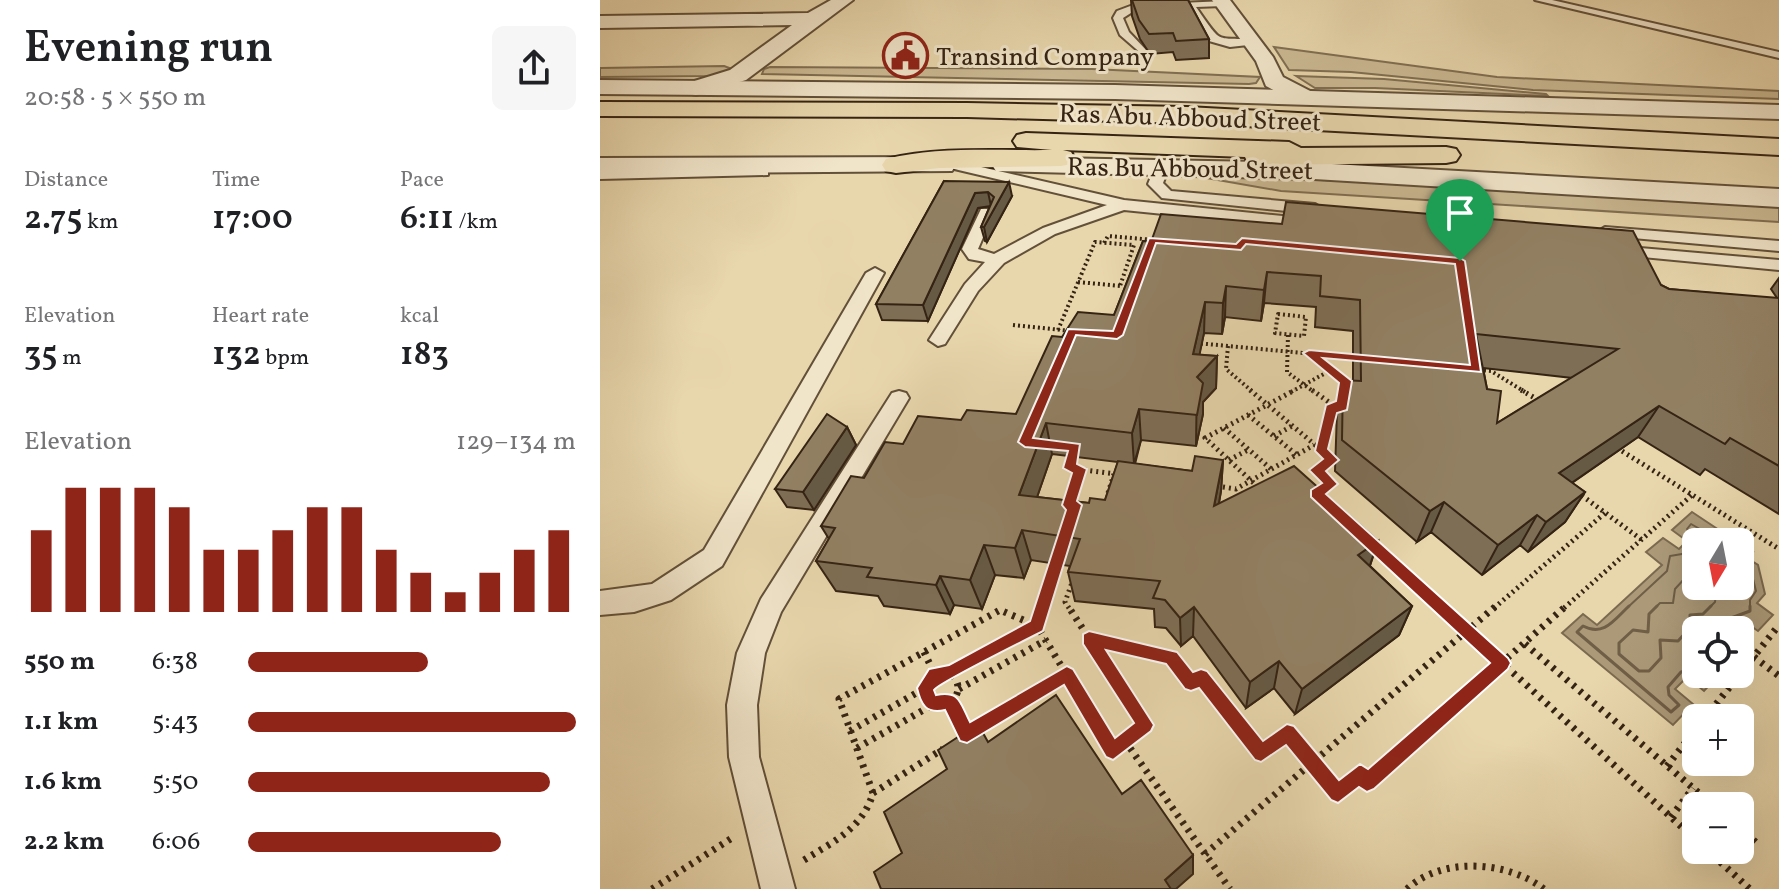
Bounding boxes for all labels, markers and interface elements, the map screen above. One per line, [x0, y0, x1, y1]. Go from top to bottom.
text: Evening run [24, 19, 273, 80]
button: share [492, 26, 576, 110]
public building icon: Transind Company [881, 32, 929, 80]
place label: Transind Company [936, 40, 1154, 76]
text: 20:58 · 5 × 550 m [24, 80, 206, 116]
street label: Ras Abu Abboud Street [1058, 96, 1322, 142]
street label: Ras Bu Abboud Street [1067, 150, 1313, 190]
text: Distance [24, 165, 108, 196]
text: Time [212, 165, 260, 196]
text: Pace [400, 165, 444, 196]
pin [1426, 179, 1494, 261]
icon: arrive [1438, 191, 1482, 235]
text: 2.75 [24, 196, 83, 243]
text: 17:00 [212, 196, 293, 243]
text: 6:11 [400, 196, 454, 243]
text: km [83, 207, 119, 238]
text: /km [454, 207, 498, 238]
text: Elevation [24, 301, 115, 332]
text: Heart rate [212, 301, 309, 332]
text: kcal [400, 301, 439, 332]
text: 35 [24, 332, 58, 379]
text: 132 [212, 332, 261, 379]
text: 183 [400, 332, 449, 379]
text: m [58, 343, 82, 374]
text: bpm [261, 343, 309, 374]
text: Elevation [24, 424, 132, 460]
text: 129–134 m [456, 424, 576, 460]
north arrow [1682, 528, 1754, 600]
map controls [1682, 528, 1754, 864]
button: locate [1682, 616, 1754, 688]
text: 550 m [24, 644, 95, 680]
text: 6:38 [152, 644, 198, 680]
text: 1.1 km [24, 704, 98, 740]
text: 5:43 [152, 704, 198, 740]
button: + [1682, 704, 1754, 776]
text: 1.6 km [24, 764, 102, 800]
text: 5:50 [152, 764, 198, 800]
button: − [1682, 792, 1754, 864]
text: 2.2 km [24, 824, 105, 860]
text: 6:06 [152, 824, 200, 860]

